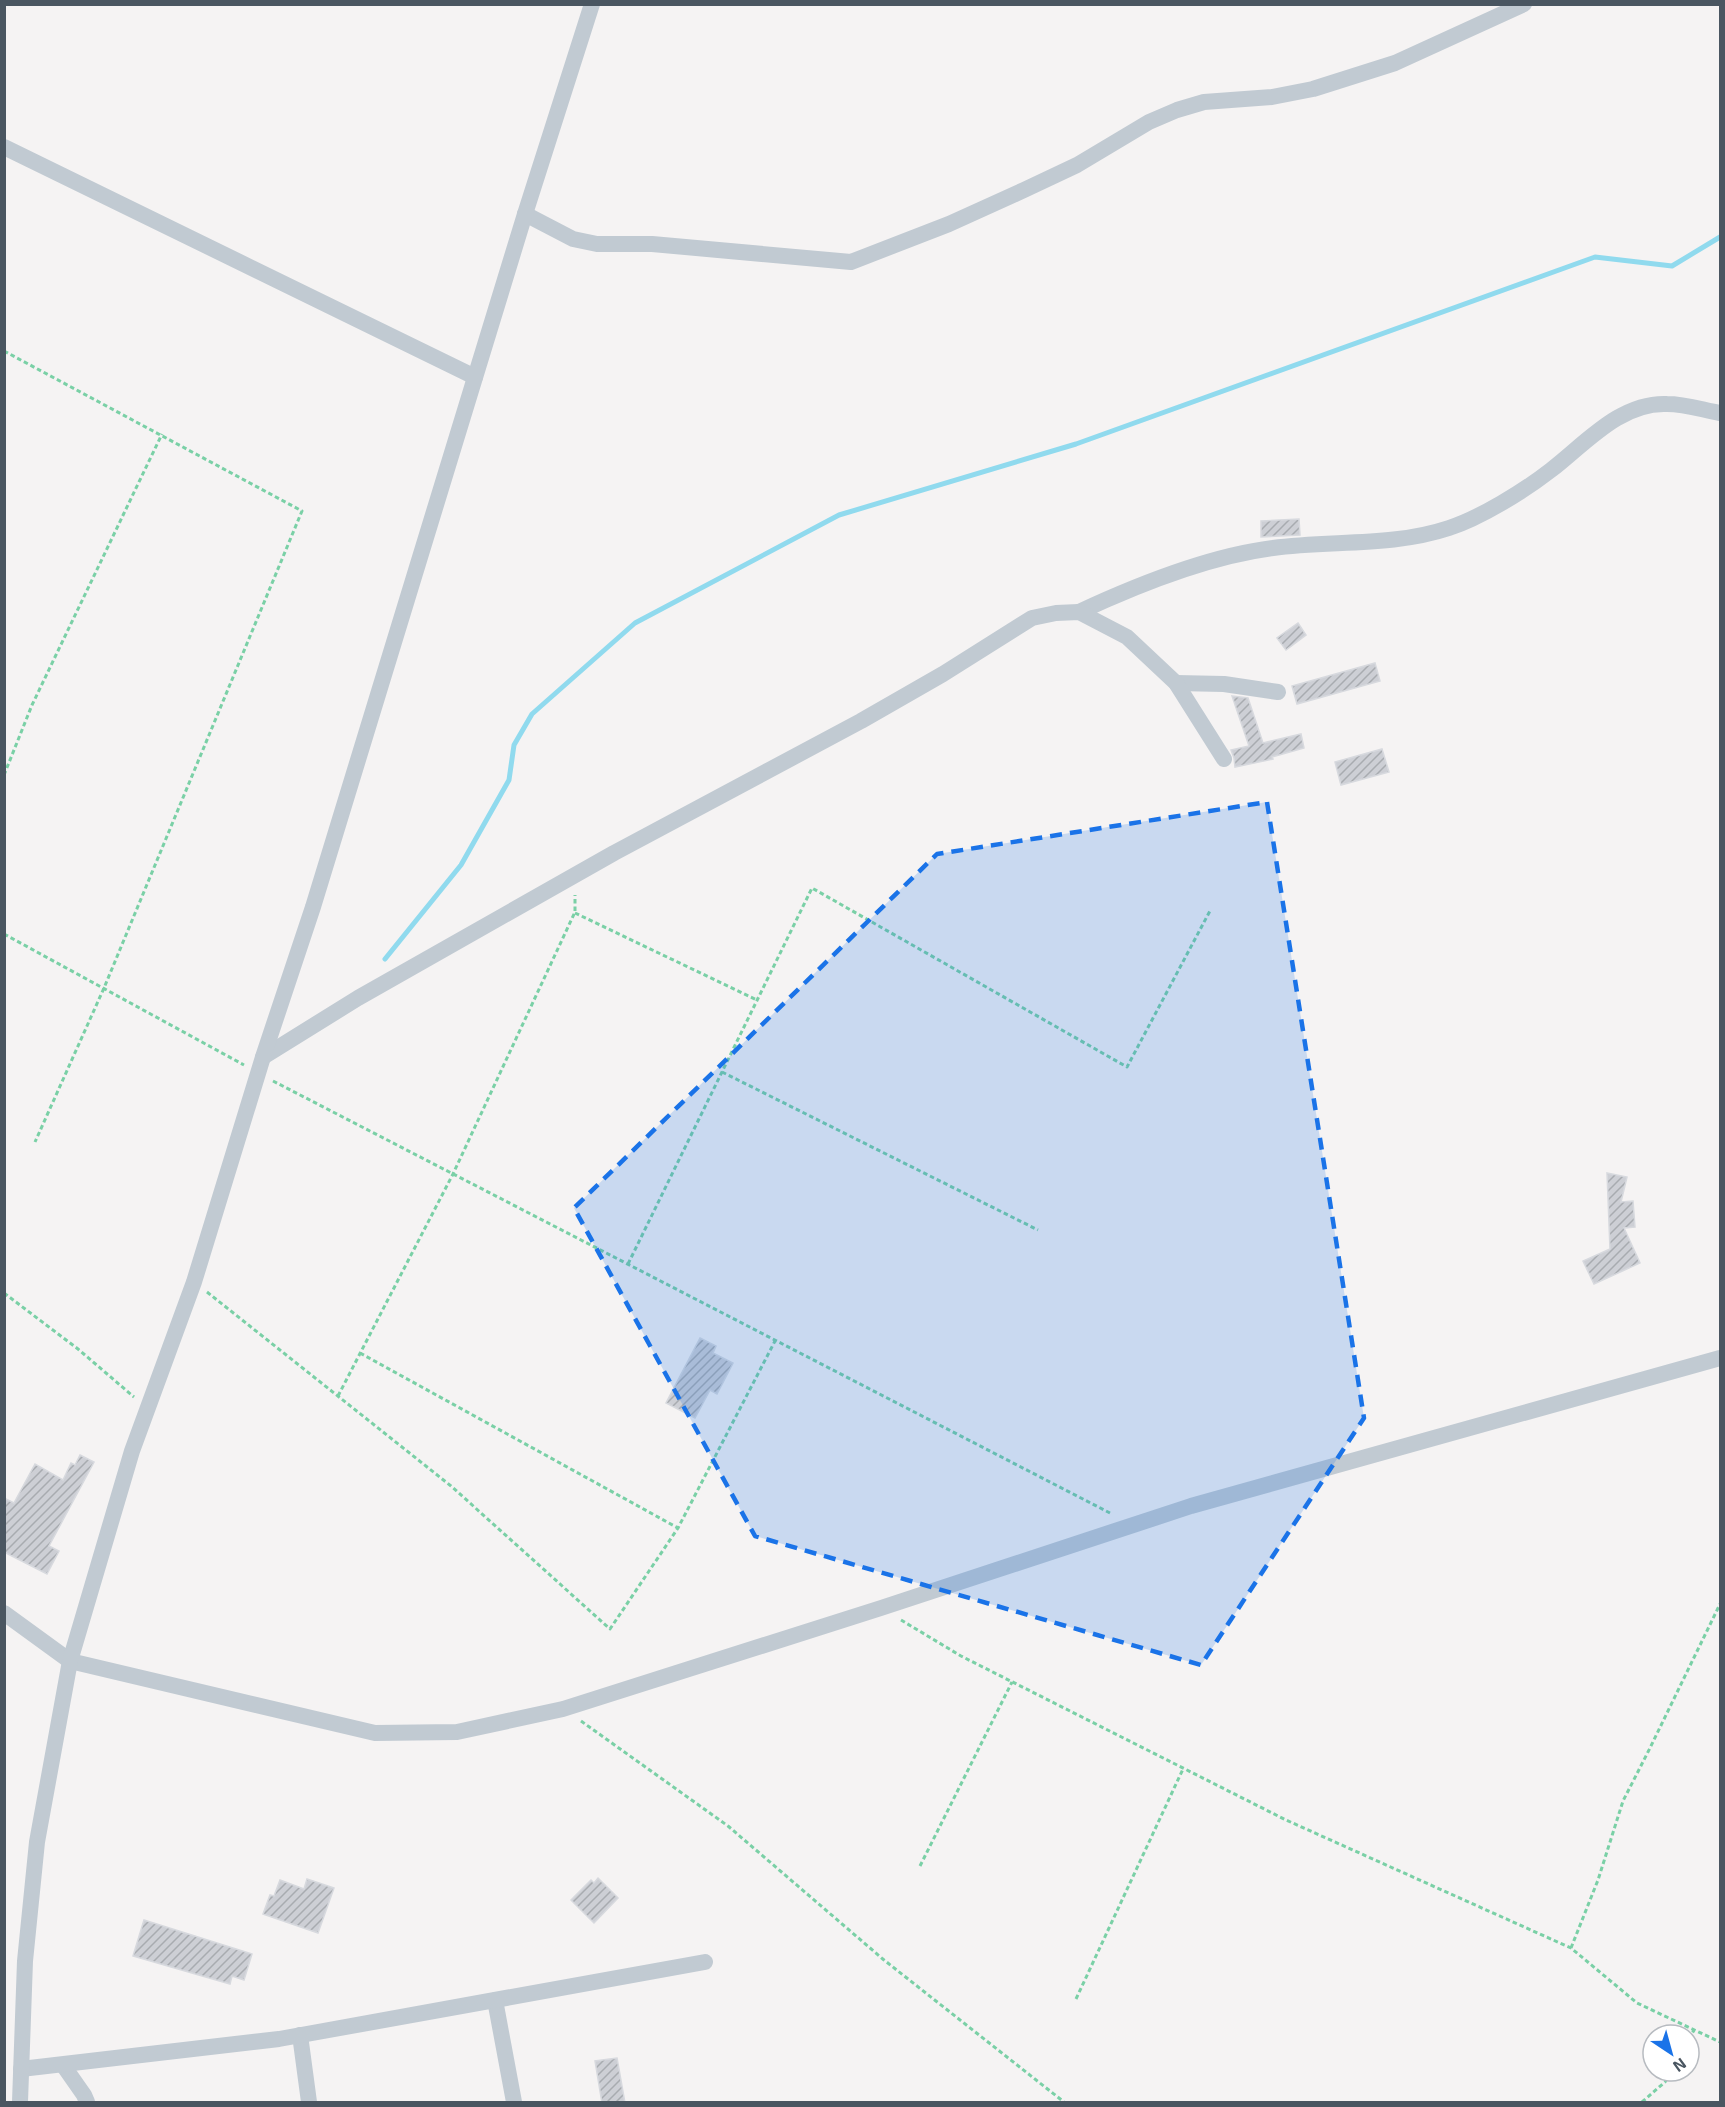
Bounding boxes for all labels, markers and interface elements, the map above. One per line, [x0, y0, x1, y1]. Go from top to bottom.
north arrow [1641, 2023, 1701, 2083]
text: N [1670, 2054, 1690, 2077]

